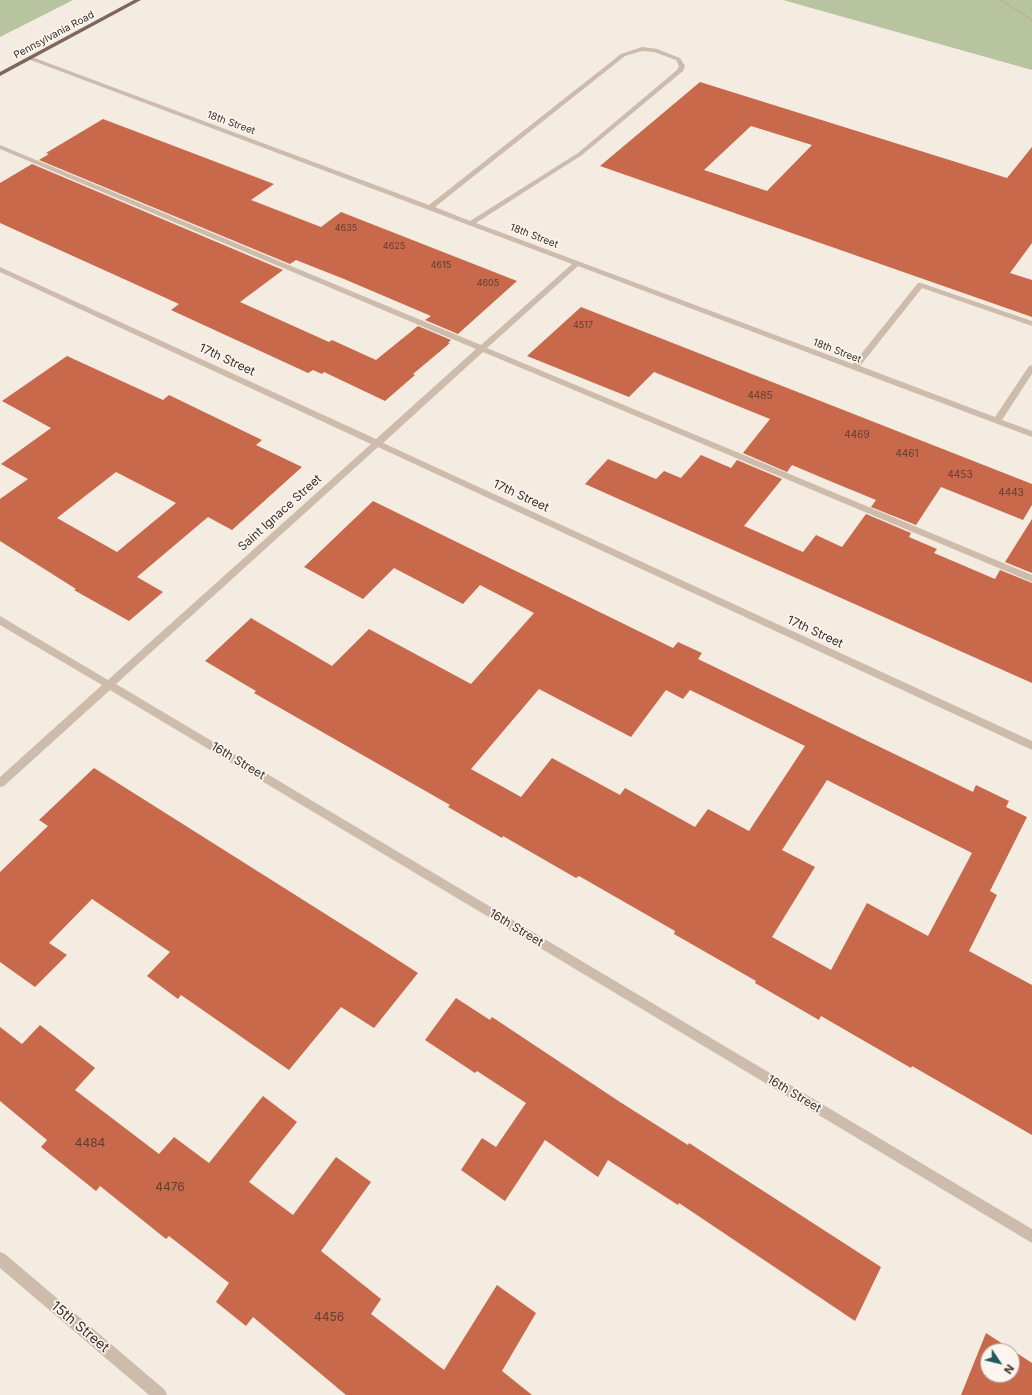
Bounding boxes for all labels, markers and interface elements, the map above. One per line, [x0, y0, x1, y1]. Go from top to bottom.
street label: Pennsylvania Road [12, 9, 96, 61]
street label: 18th Street [205, 109, 257, 137]
street label: 18th Street [508, 221, 560, 251]
house number: 4635 [335, 223, 357, 233]
house number: 4625 [383, 241, 405, 251]
house number: 4615 [431, 260, 451, 270]
house number: 4605 [477, 278, 499, 288]
house number: 4517 [573, 320, 593, 330]
street label: 18th Street [811, 336, 863, 366]
street label: 17th Street [197, 341, 257, 379]
house number: 4485 [747, 390, 773, 402]
house number: 4469 [844, 429, 870, 441]
house number: 4461 [895, 448, 919, 460]
house number: 4453 [947, 469, 973, 481]
street label: Saint Ignace Street [235, 472, 325, 554]
street label: 17th Street [491, 477, 551, 515]
house number: 4443 [998, 487, 1024, 499]
street label: 17th Street [785, 613, 845, 651]
street label: 16th Street [208, 739, 268, 783]
street label: 16th Street [486, 906, 546, 950]
street label: 16th Street [764, 1072, 824, 1116]
house number: 4484 [75, 1136, 105, 1150]
house number: 4476 [155, 1180, 185, 1194]
street label: 15th Street [48, 1298, 112, 1356]
house number: 4456 [314, 1310, 344, 1324]
north arrow [980, 1343, 1020, 1383]
text: N [1001, 1362, 1017, 1377]

